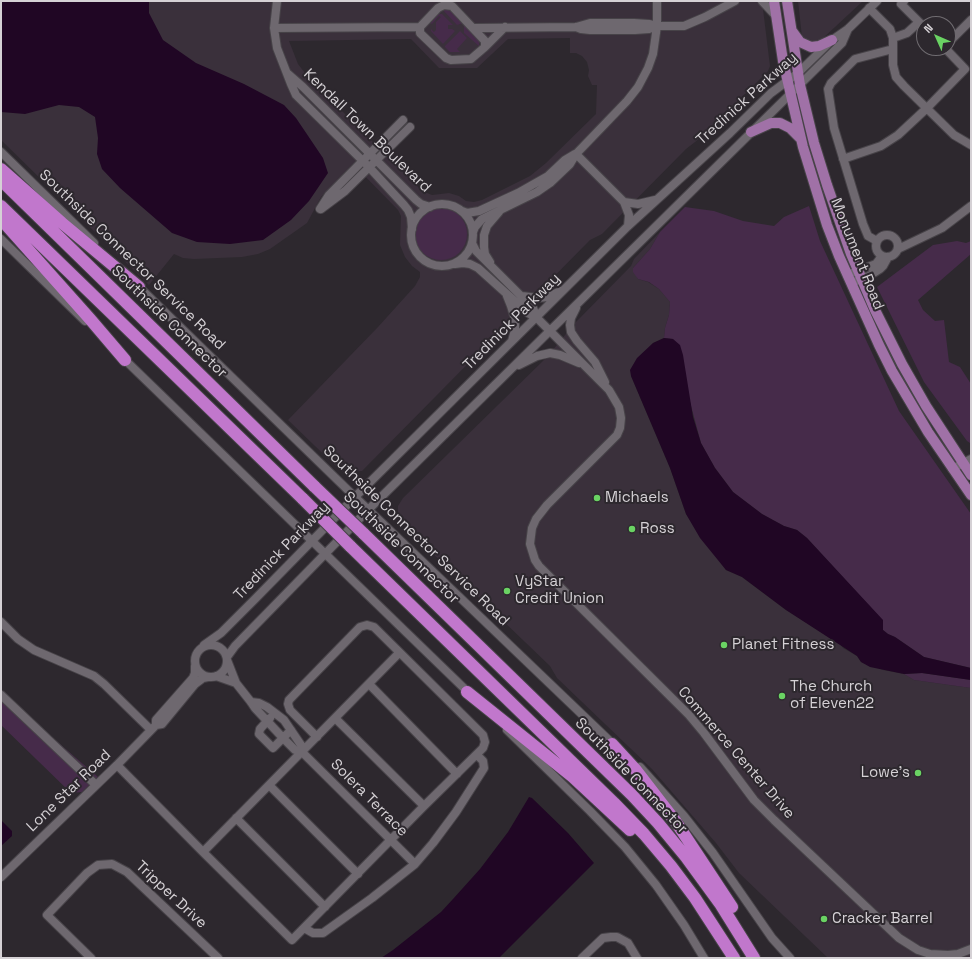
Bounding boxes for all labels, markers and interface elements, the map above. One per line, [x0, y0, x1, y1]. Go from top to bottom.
north arrow [916, 16, 956, 56]
text: N [921, 21, 936, 36]
street label: Tredinick Parkway [693, 49, 801, 149]
street label: Kendall Town Boulevard [300, 65, 434, 197]
street label: Southside Connector Service Road [35, 166, 229, 354]
street label: Monument Road [826, 196, 888, 312]
street label: Southside Connector [107, 262, 231, 382]
street label: Tredinick Parkway [460, 270, 564, 374]
street label: Southside Connector Service Road [319, 442, 513, 630]
street label: Southside Connector [339, 488, 463, 608]
place label: Michaels [605, 489, 669, 507]
marker: Michaels [592, 493, 602, 503]
street label: Tredinick Parkway [230, 498, 334, 604]
place label: Ross [640, 520, 675, 538]
marker: Ross [627, 524, 637, 534]
place label: VyStar Credit Union [515, 573, 604, 608]
marker: VyStar Credit Union [502, 586, 512, 596]
place label: Planet Fitness [732, 636, 834, 654]
marker: Planet Fitness [719, 640, 729, 650]
place label: The Church of Eleven22 [790, 678, 874, 713]
street label: Commerce Center Drive [674, 683, 798, 823]
marker: The Church of Eleven22 [777, 691, 787, 701]
street label: Southside Connector [571, 714, 691, 838]
street label: Lone Star Road [23, 746, 115, 836]
street label: Solera Terrace [326, 755, 412, 841]
place label: Lowe's [861, 764, 910, 782]
marker: Lowe's [913, 768, 923, 778]
street label: Tripper Drive [132, 858, 210, 932]
place label: Cracker Barrel [832, 910, 933, 928]
marker: Cracker Barrel [819, 914, 829, 924]

